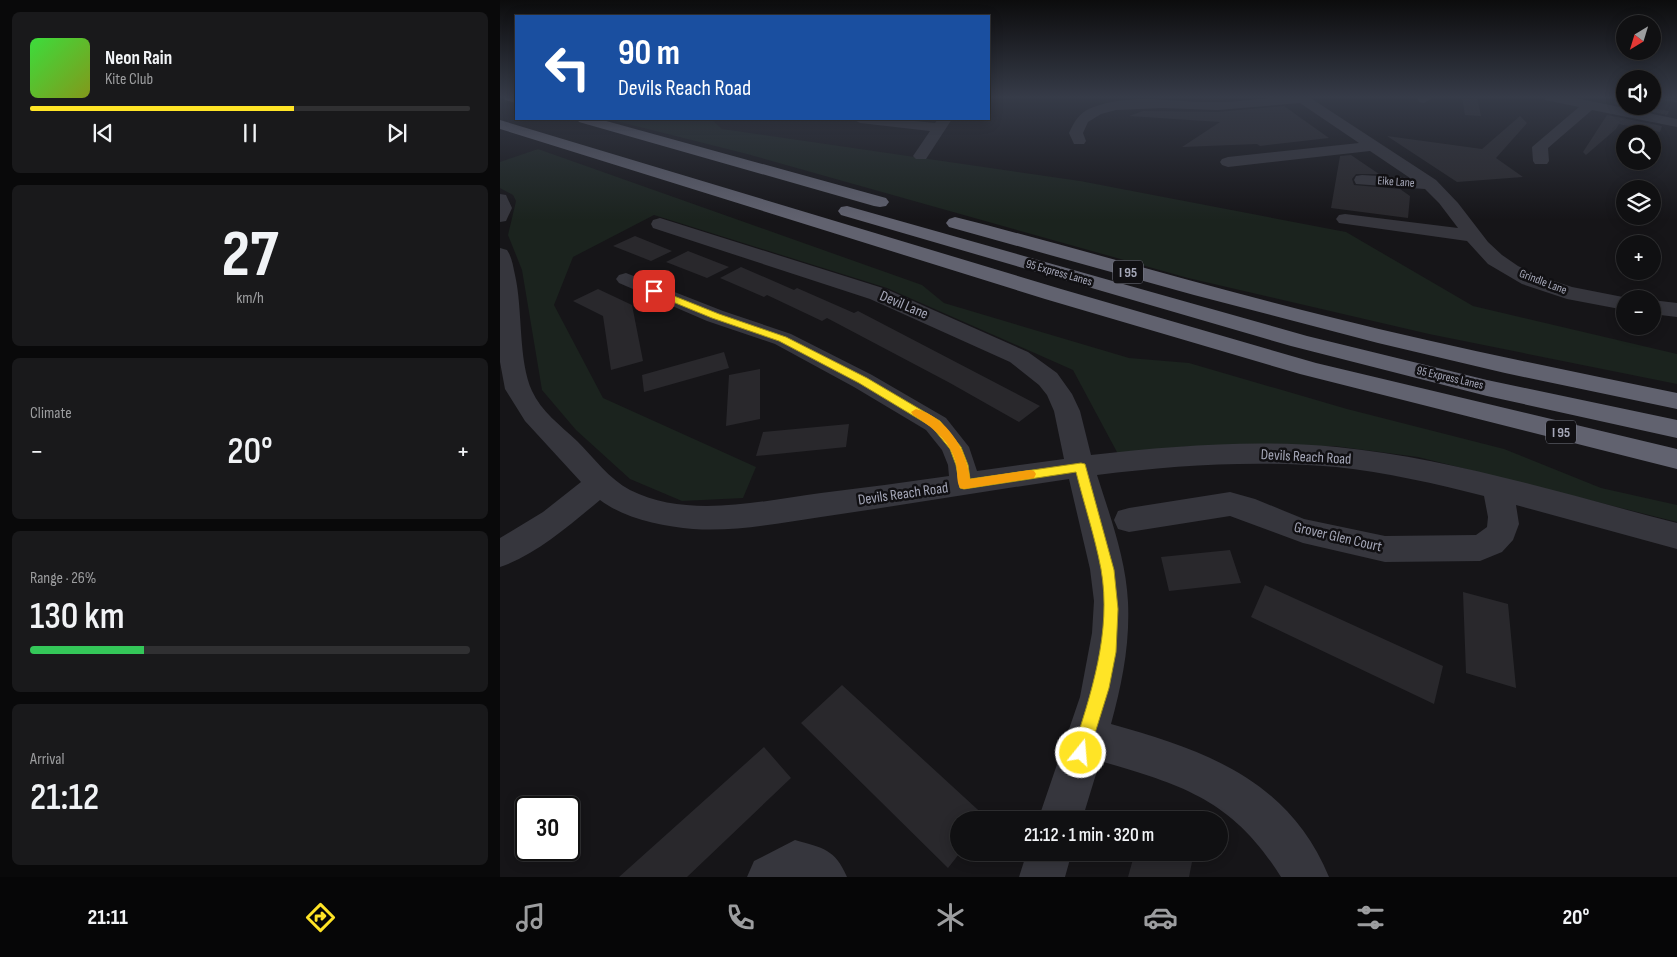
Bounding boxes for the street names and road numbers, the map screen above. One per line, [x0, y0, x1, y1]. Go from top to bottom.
street label: Eike Lane [1377, 173, 1415, 191]
street label: 95 Express Lanes [1024, 256, 1094, 290]
road number: I 95 [1113, 260, 1143, 284]
street label: Grindle Lane [1517, 266, 1569, 298]
street label: Devil Lane [877, 286, 931, 324]
street label: 95 Express Lanes [1415, 363, 1485, 393]
road number: I 95 [1546, 421, 1576, 444]
street label: Devils Reach Road [1260, 445, 1352, 469]
street label: Devils Reach Road [857, 478, 949, 510]
street label: Grover Glen Court [1292, 518, 1384, 556]

